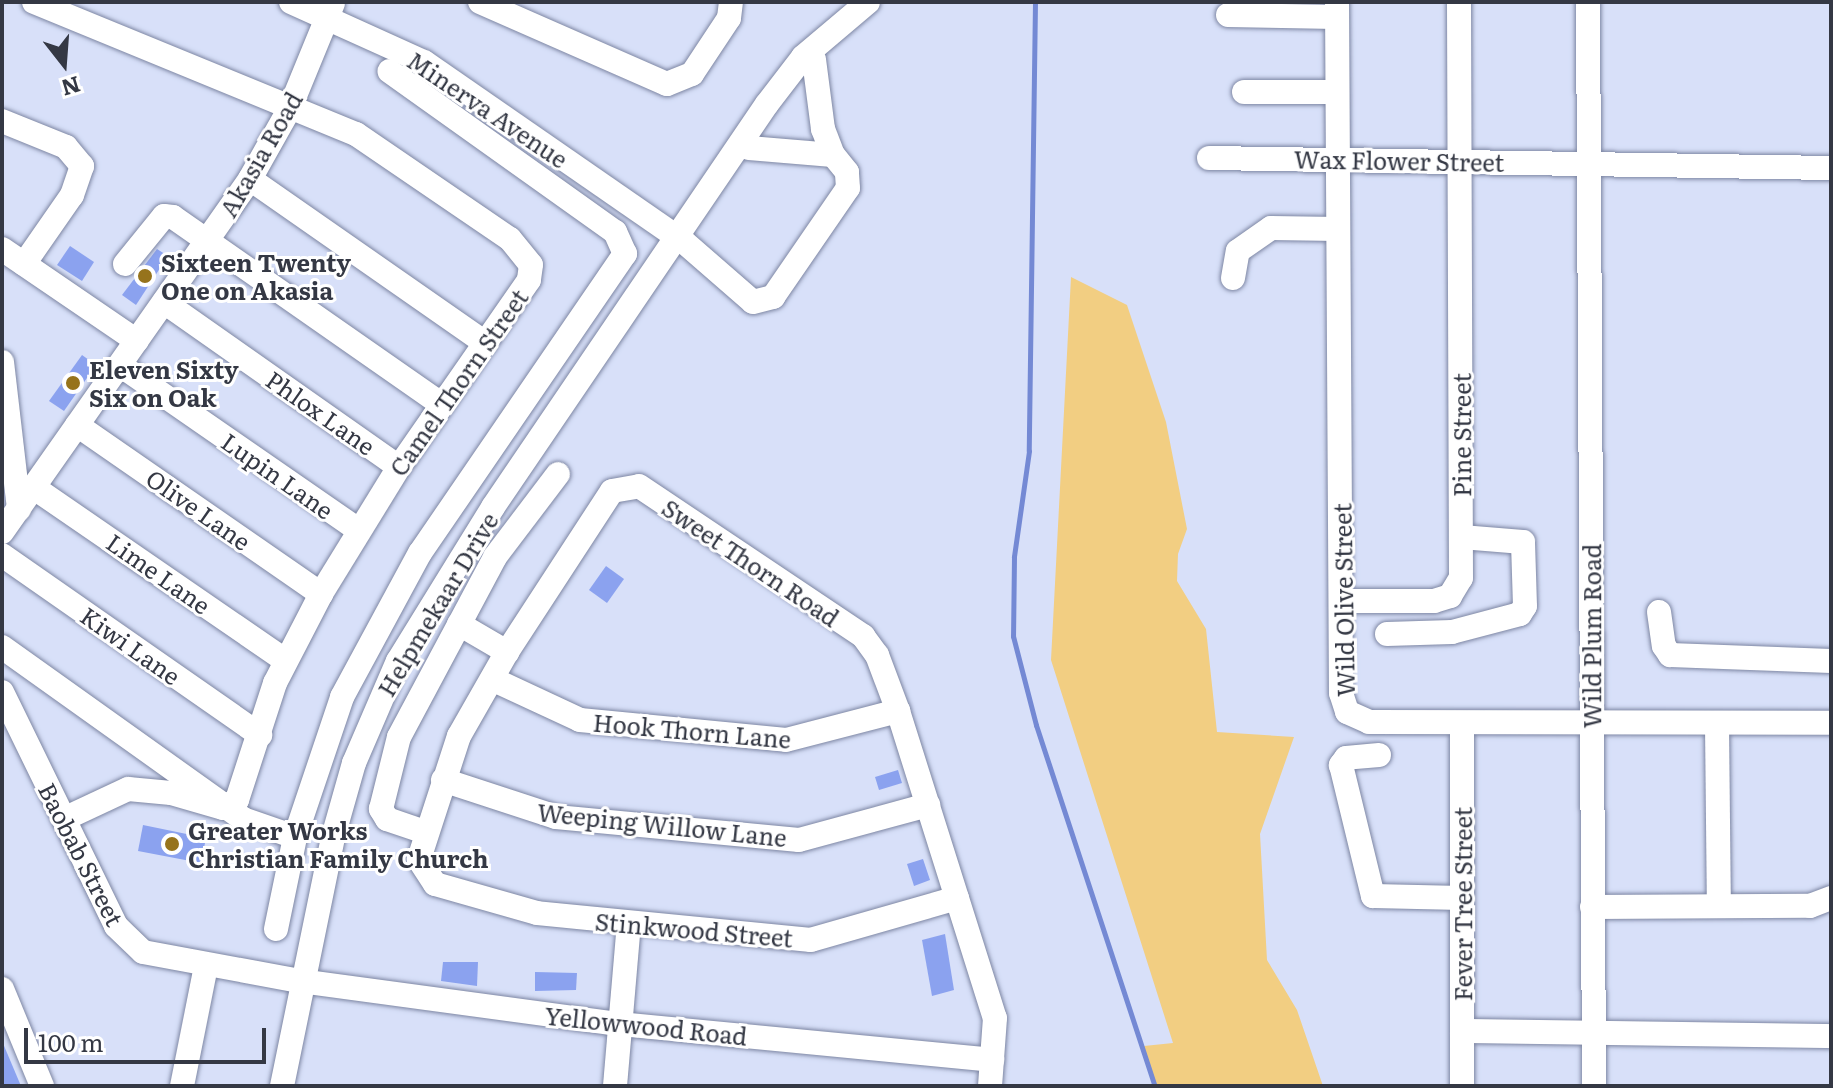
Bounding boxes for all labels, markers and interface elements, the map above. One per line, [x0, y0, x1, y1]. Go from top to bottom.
north arrow [24, 24, 104, 104]
street label: Minerva Avenue [402, 45, 574, 173]
text: N [58, 69, 85, 106]
street label: Akasia Road [213, 86, 307, 222]
street label: Wax Flower Street [1294, 144, 1504, 176]
place label: Sixteen Twenty One on Akasia [161, 248, 351, 304]
marker: Sixteen Twenty One on Akasia [136, 267, 154, 285]
street label: Camel Thorn Street [383, 283, 533, 481]
place label: Eleven Sixty Six on Oak [89, 355, 239, 411]
street label: Phlox Lane [261, 364, 381, 460]
street label: Pine Street [1447, 373, 1475, 497]
marker: Eleven Sixty Six on Oak [64, 374, 82, 392]
street label: Lupin Lane [217, 426, 339, 524]
street label: Olive Lane [141, 463, 257, 555]
street label: Sweet Thorn Road [657, 492, 845, 632]
street label: Wild Olive Street [1327, 503, 1359, 697]
street label: Helpmekaar Drive [371, 507, 503, 701]
street label: Lime Lane [102, 527, 216, 619]
street label: Wild Plum Road [1577, 544, 1605, 728]
street label: Kiwi Lane [76, 600, 186, 690]
street label: Hook Thorn Lane [592, 707, 792, 753]
street label: Baobab Street [34, 778, 130, 930]
street label: Weeping Willow Lane [536, 797, 788, 851]
street label: Fever Tree Street [1448, 807, 1476, 1001]
place label: Greater Works Christian Family Church [188, 816, 489, 872]
marker: Greater Works Christian Family Church [163, 835, 181, 853]
street label: Stinkwood Street [594, 906, 794, 952]
street label: Yellowwood Road [543, 1000, 749, 1050]
scale bar [28, 1012, 270, 1062]
text: 100 m [38, 1024, 104, 1059]

